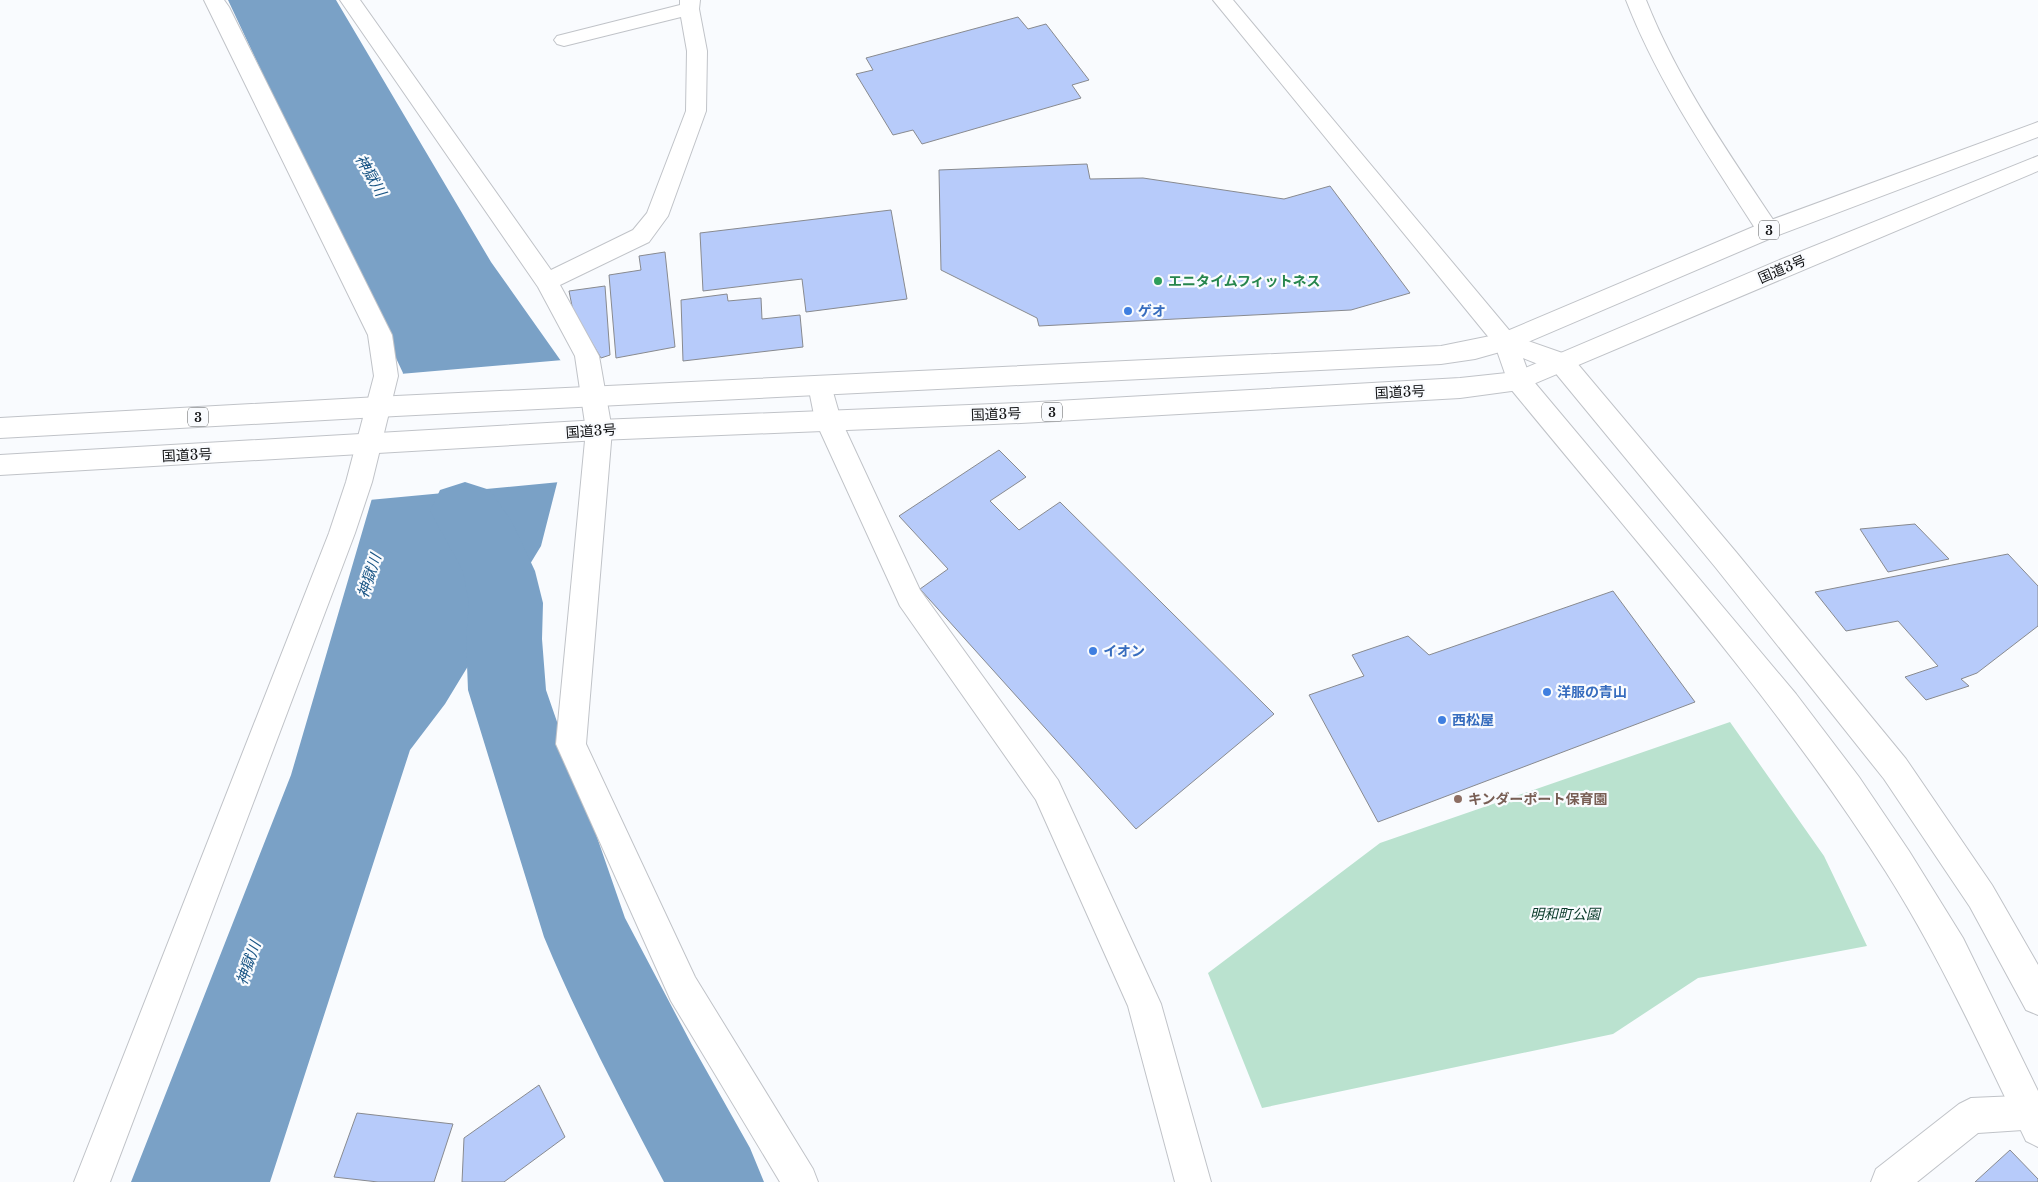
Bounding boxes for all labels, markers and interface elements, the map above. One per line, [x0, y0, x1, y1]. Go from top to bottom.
water label: 神獄川 [352, 151, 391, 201]
road number: 3 [1759, 220, 1779, 240]
street label: 国道3号 [1755, 251, 1809, 287]
place label: エニタイムフィットネス [1168, 272, 1321, 290]
marker: エニタイムフィットネス [1152, 275, 1164, 287]
place label: ゲオ [1138, 302, 1166, 320]
marker: ゲオ [1122, 305, 1134, 317]
street label: 国道3号 [1374, 382, 1426, 402]
road number: 3 [1042, 402, 1062, 422]
street label: 国道3号 [970, 404, 1022, 424]
road number: 3 [188, 408, 208, 427]
street label: 国道3号 [565, 420, 617, 442]
street label: 国道3号 [161, 445, 213, 465]
water label: 神獄川 [353, 550, 386, 600]
place label: イオン [1103, 642, 1145, 660]
marker: イオン [1087, 645, 1099, 657]
place label: 洋服の青山 [1557, 683, 1627, 701]
marker: 洋服の青山 [1541, 686, 1553, 698]
place label: 西松屋 [1452, 711, 1494, 729]
marker: 西松屋 [1436, 714, 1448, 726]
place label: キンダーポート保育園 [1468, 790, 1608, 808]
marker: キンダーポート保育園 [1452, 793, 1464, 805]
park label: 明和町公園 [1530, 905, 1602, 923]
water label: 神獄川 [232, 937, 265, 987]

